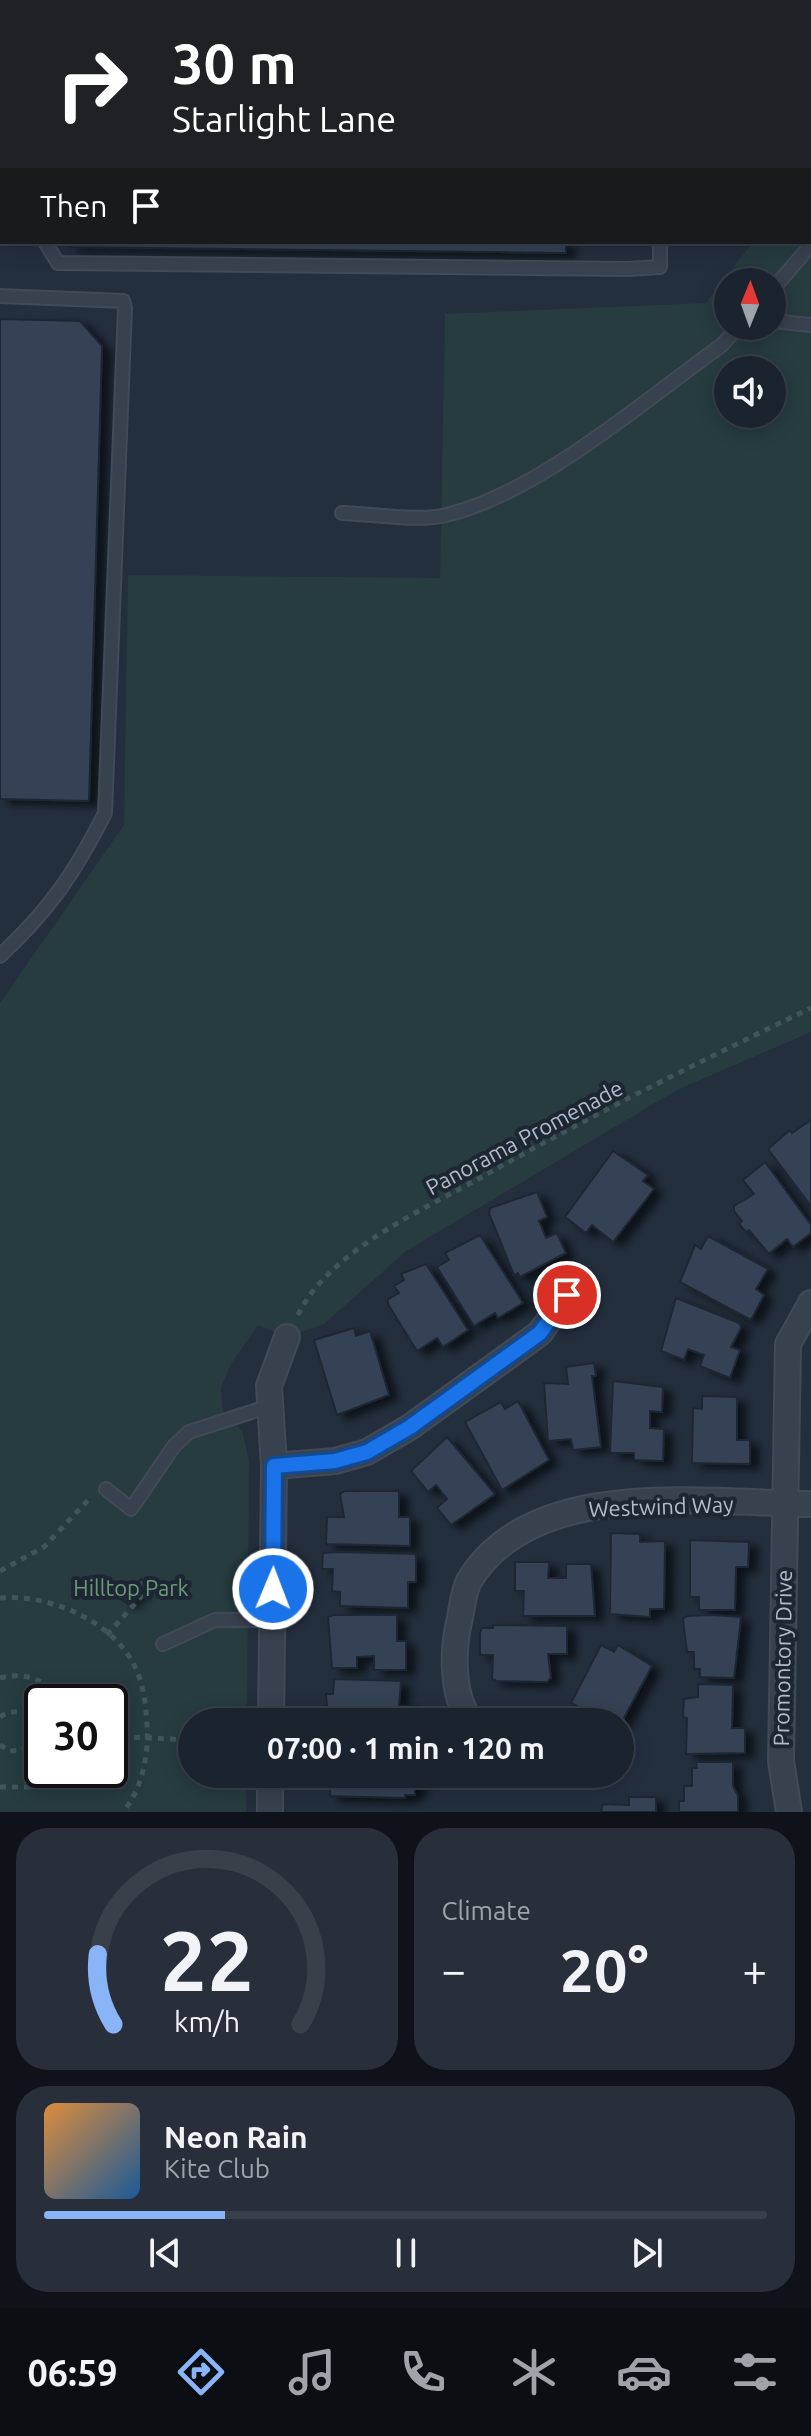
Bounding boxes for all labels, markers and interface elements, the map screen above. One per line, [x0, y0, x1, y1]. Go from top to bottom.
icon: right [40, 32, 144, 136]
text: 30 m [172, 32, 297, 95]
text: Starlight Lane [172, 98, 396, 139]
icon: arrive [124, 184, 168, 228]
text: Then [40, 189, 108, 223]
north arrow [714, 268, 786, 340]
map controls [714, 268, 786, 428]
button: sound [714, 356, 786, 428]
street label: Panorama Promenade [421, 1075, 627, 1199]
pin [533, 1261, 601, 1329]
icon: arrive [545, 1273, 589, 1317]
street label: Westwind Way [588, 1491, 734, 1521]
position arrow [231, 1547, 315, 1631]
street label: Promontory Drive [768, 1569, 796, 1747]
park label: Hilltop Park [73, 1575, 189, 1600]
speed limit sign: 30 [24, 1684, 128, 1788]
text: 07:00 · 1 min · 120 m [267, 1731, 545, 1765]
text: Climate [442, 1896, 531, 1925]
text: 22 [160, 1913, 254, 2007]
text: 20° [560, 1936, 649, 2003]
text: − [442, 1945, 466, 1994]
text: + [742, 1945, 767, 1994]
text: km/h [174, 2005, 240, 2037]
text: Neon Rain [164, 2120, 308, 2154]
text: Kite Club [164, 2154, 270, 2183]
icon: previous [143, 2231, 187, 2275]
icon: pause [384, 2231, 428, 2275]
icon: next [625, 2231, 669, 2275]
icon: directions [173, 2344, 229, 2400]
icon: music [284, 2344, 340, 2400]
icon: phone [395, 2344, 451, 2400]
icon: climate [506, 2344, 562, 2400]
icon: car [616, 2344, 672, 2400]
icon: filters [727, 2344, 783, 2400]
text: 06:59 [27, 2352, 118, 2393]

